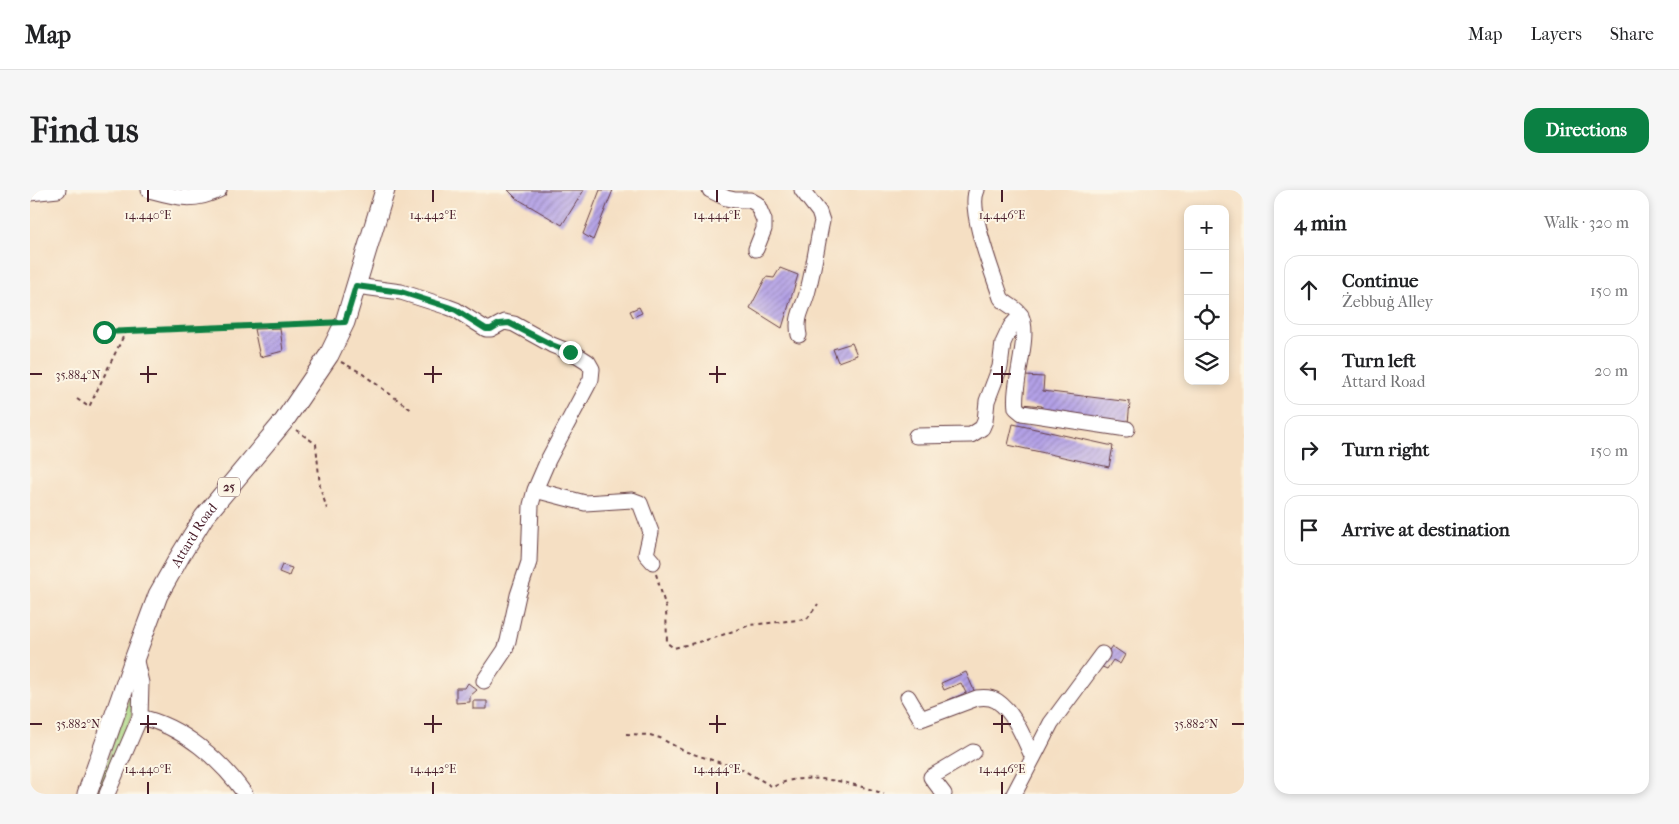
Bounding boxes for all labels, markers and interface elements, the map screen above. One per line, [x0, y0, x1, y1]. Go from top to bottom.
text: Map [25, 21, 71, 49]
text: Map [1468, 24, 1502, 45]
text: Layers [1530, 24, 1582, 45]
text: Share [1610, 24, 1654, 45]
button: Directions [1524, 108, 1649, 153]
text: Find us [30, 110, 139, 151]
map controls [1184, 205, 1229, 385]
button: + [1184, 205, 1229, 250]
text: 14.440°E [125, 208, 171, 222]
text: 14.442°E [410, 208, 456, 222]
text: 14.444°E [693, 208, 741, 222]
text: 14.446°E [979, 208, 1025, 222]
text: 4 min [1294, 211, 1347, 235]
text: Walk · 320 m [1544, 213, 1629, 232]
button: − [1184, 250, 1229, 295]
text: Continue [1342, 270, 1418, 292]
icon: ahead [1295, 276, 1323, 304]
text: 150 m [1590, 281, 1628, 300]
text: Żebbuġ Alley [1342, 292, 1433, 311]
button: locate [1184, 295, 1229, 340]
route start [93, 321, 116, 344]
button: layers [1184, 340, 1229, 385]
route end [559, 341, 582, 364]
text: Turn left [1342, 350, 1416, 372]
icon: left [1295, 356, 1323, 384]
text: 20 m [1594, 361, 1628, 380]
text: 35.884°N [56, 368, 101, 382]
text: Attard Road [1342, 372, 1425, 391]
icon: right [1295, 436, 1323, 464]
text: Turn right [1342, 439, 1429, 461]
text: 150 m [1590, 441, 1628, 460]
road number: 25 [218, 478, 240, 496]
street label: Attard Road [166, 499, 221, 571]
icon: arrive [1295, 516, 1323, 544]
text: Arrive at destination [1342, 519, 1510, 541]
text: 35.882°N [56, 717, 100, 731]
text: 35.882°N [1174, 717, 1218, 731]
text: 14.440°E [125, 762, 171, 776]
text: 14.442°E [410, 762, 456, 776]
text: 14.444°E [693, 762, 741, 776]
text: 14.446°E [979, 762, 1025, 776]

